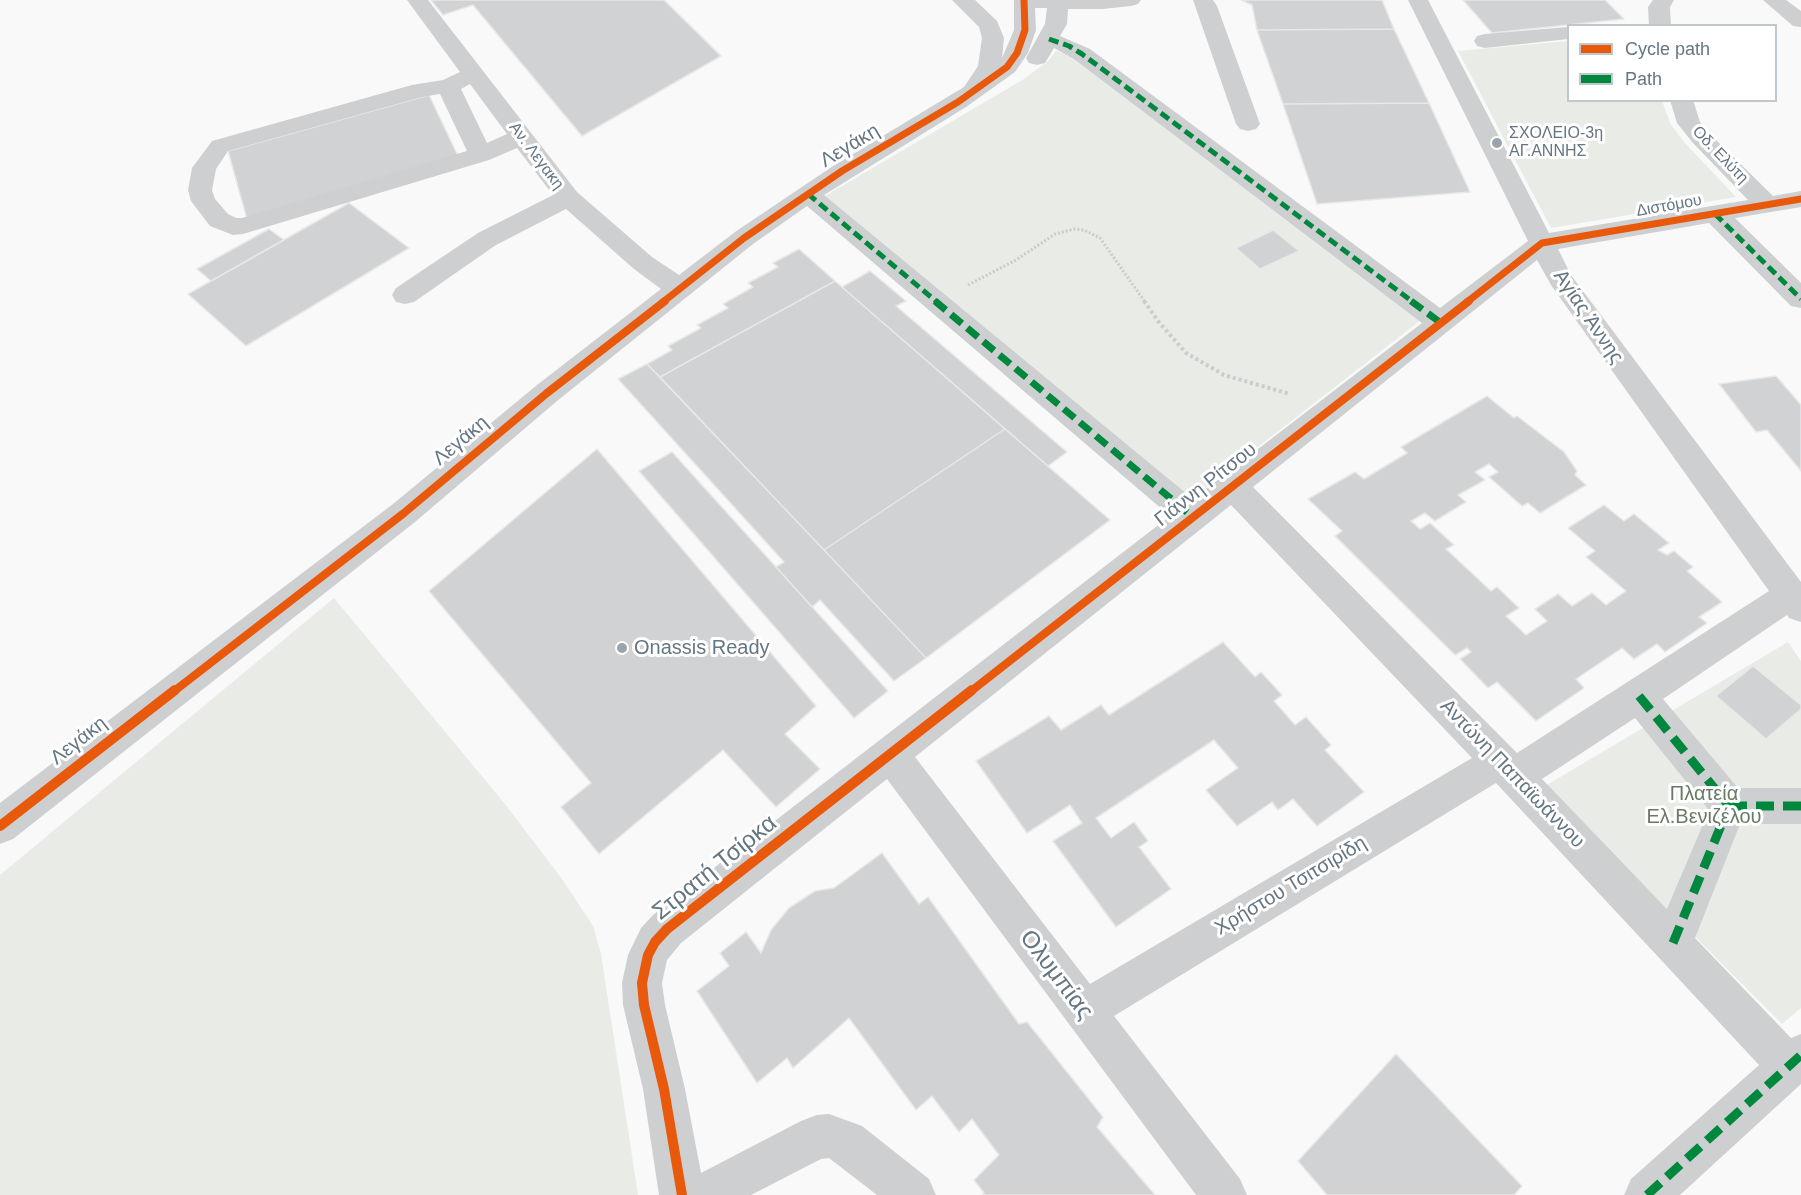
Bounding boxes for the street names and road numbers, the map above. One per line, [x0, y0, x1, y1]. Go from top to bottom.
street label: Αν. Λεγακη [504, 119, 568, 193]
street label: Λεγάκη [816, 119, 884, 173]
street label: Οδ. Ελύτη [1688, 122, 1752, 188]
street label: Διστόμου [1635, 191, 1703, 221]
street label: Αγίας Άννης [1548, 266, 1628, 368]
street label: Λεγάκη [428, 411, 494, 471]
street label: Γιάννη Ρίτσου [1150, 438, 1262, 532]
street label: Αντώνη Παπαϊωάννου [1435, 695, 1589, 853]
street label: Λεγάκη [46, 712, 112, 770]
street label: Στρατή Τσίρκα [647, 809, 783, 927]
street label: Χρήστου Τσιτσιρίδη [1211, 831, 1371, 941]
street label: Ολυμπίας [1013, 925, 1099, 1025]

